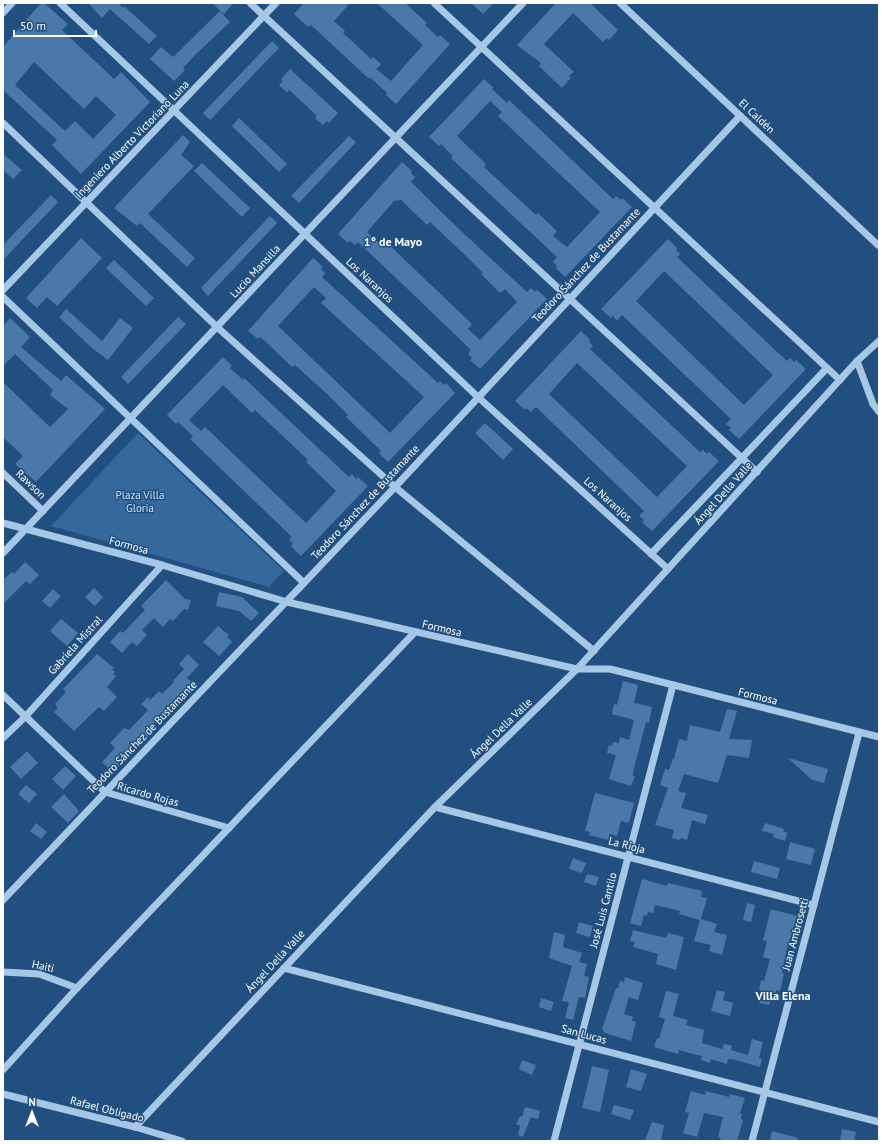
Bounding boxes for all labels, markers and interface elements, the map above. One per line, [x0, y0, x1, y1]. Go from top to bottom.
scale bar [14, 12, 96, 38]
text: 50 m [20, 18, 46, 33]
street label: Ingeniero Alberto Victoriano Luna [72, 77, 192, 201]
street label: El Caldén [736, 96, 778, 136]
street label: Teodoro Sánchez de Bustamante [529, 204, 643, 325]
district label: 1° de Mayo [364, 234, 423, 249]
street label: Lucio Mansilla [227, 241, 283, 301]
street label: Los Naranjos [343, 254, 397, 306]
street label: Teodoro Sánchez de Bustamante [308, 441, 422, 562]
street label: Ángel Della Valle [691, 458, 755, 528]
street label: Rawson [13, 466, 49, 502]
street label: Los Naranjos [581, 474, 635, 525]
park label: Plaza Villa Gloria [116, 488, 164, 515]
street label: Formosa [108, 533, 150, 557]
street label: Gabriela Mistral [45, 612, 106, 677]
street label: Formosa [421, 617, 463, 639]
street label: Teodoro Sánchez de Bustamante [84, 677, 200, 797]
street label: Formosa [737, 684, 779, 708]
street label: Ángel Della Valle [467, 695, 535, 761]
street label: Ricardo Rojas [116, 779, 181, 810]
street label: La Rioja [607, 833, 647, 857]
street label: José Luis Cantilo [586, 871, 620, 950]
street label: Juan Ambrosetti [778, 896, 811, 973]
street label: Ángel Della Valle [242, 926, 308, 995]
street label: Haiti [31, 957, 55, 975]
district label: Villa Elena [755, 988, 810, 1003]
street label: San Lucas [560, 1021, 609, 1047]
north arrow [12, 1092, 52, 1132]
street label: Rafael Obligado [69, 1093, 145, 1125]
text: N [28, 1095, 36, 1109]

